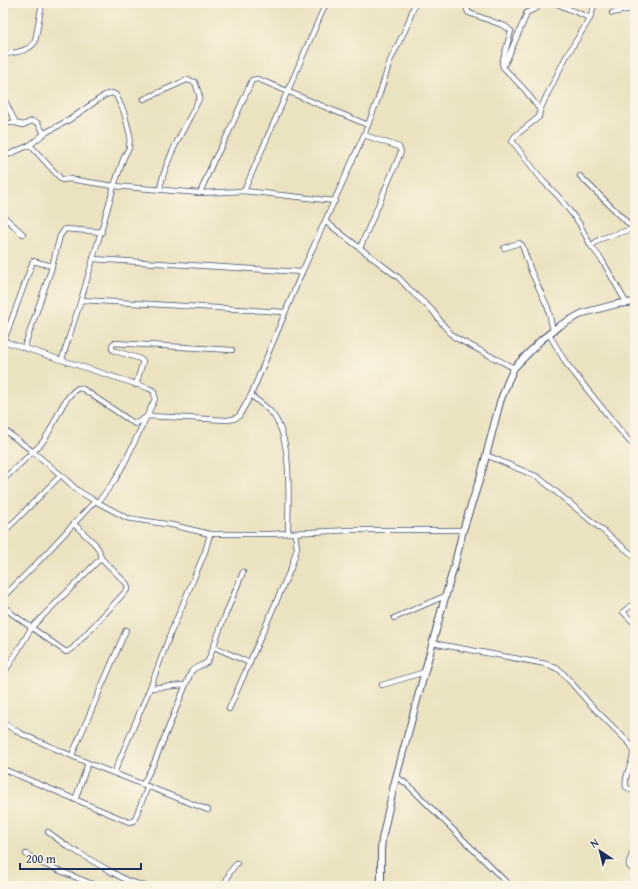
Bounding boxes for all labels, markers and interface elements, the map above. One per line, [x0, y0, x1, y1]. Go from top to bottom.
north arrow [580, 831, 620, 871]
text: N [587, 834, 602, 851]
scale bar [20, 845, 141, 871]
text: 200 m [26, 850, 56, 867]

